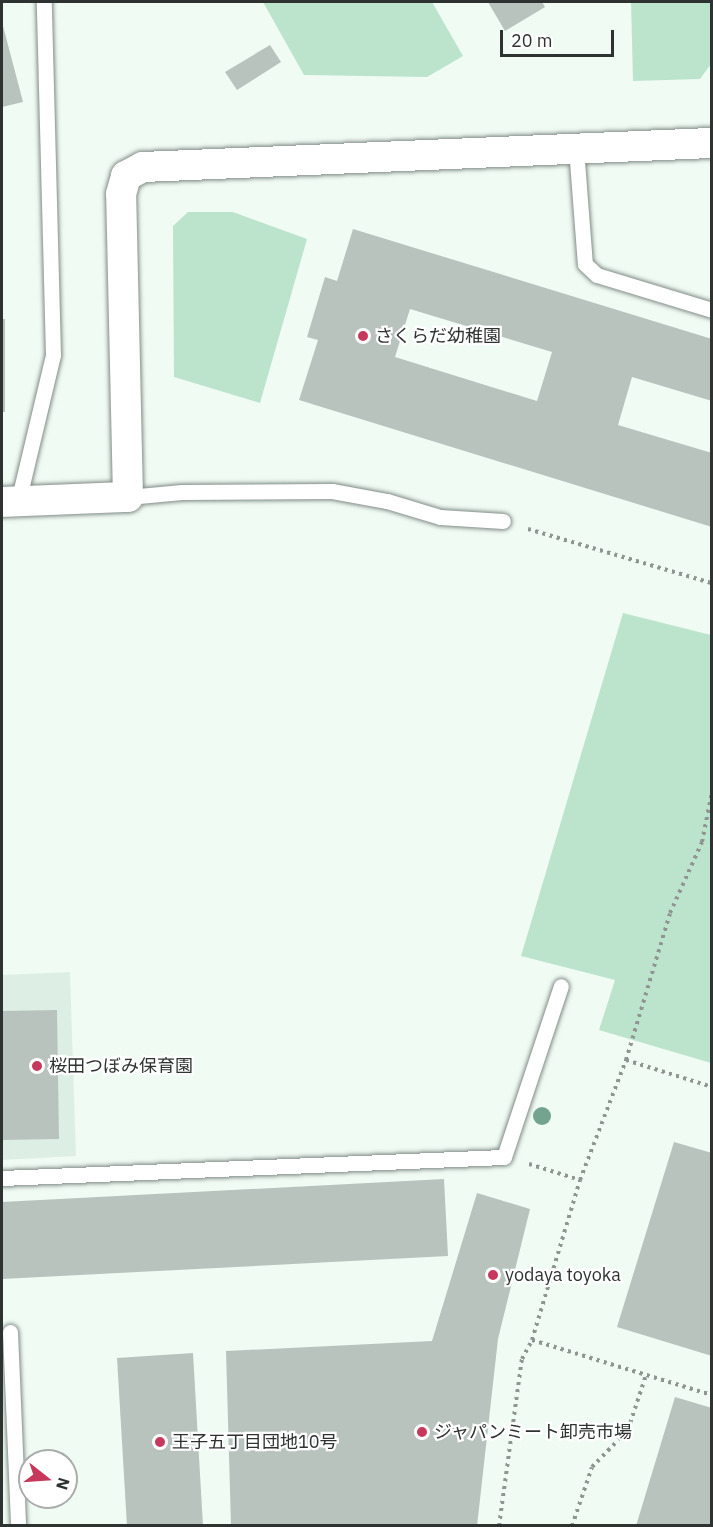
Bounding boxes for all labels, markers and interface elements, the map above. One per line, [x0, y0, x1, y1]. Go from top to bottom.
scale bar [503, 18, 617, 56]
text: 20 m [511, 29, 553, 52]
place label: さくらだ幼稚園 [375, 325, 501, 347]
marker: さくらだ幼稚園 [356, 329, 370, 343]
place label: 桜田つぼみ保育園 [49, 1055, 193, 1077]
marker: 桜田つぼみ保育園 [30, 1059, 44, 1073]
place label: yodaya toyoka [505, 1264, 621, 1286]
marker: yodaya toyoka [486, 1268, 500, 1282]
place label: ジャパンミート卸売市場 [434, 1421, 632, 1443]
marker: ジャパンミート卸売市場 [415, 1425, 429, 1439]
place label: 王子五丁目団地10号 [172, 1431, 338, 1453]
marker: 王子五丁目団地10号 [153, 1435, 167, 1449]
north arrow [18, 1449, 78, 1509]
text: N [52, 1475, 75, 1492]

